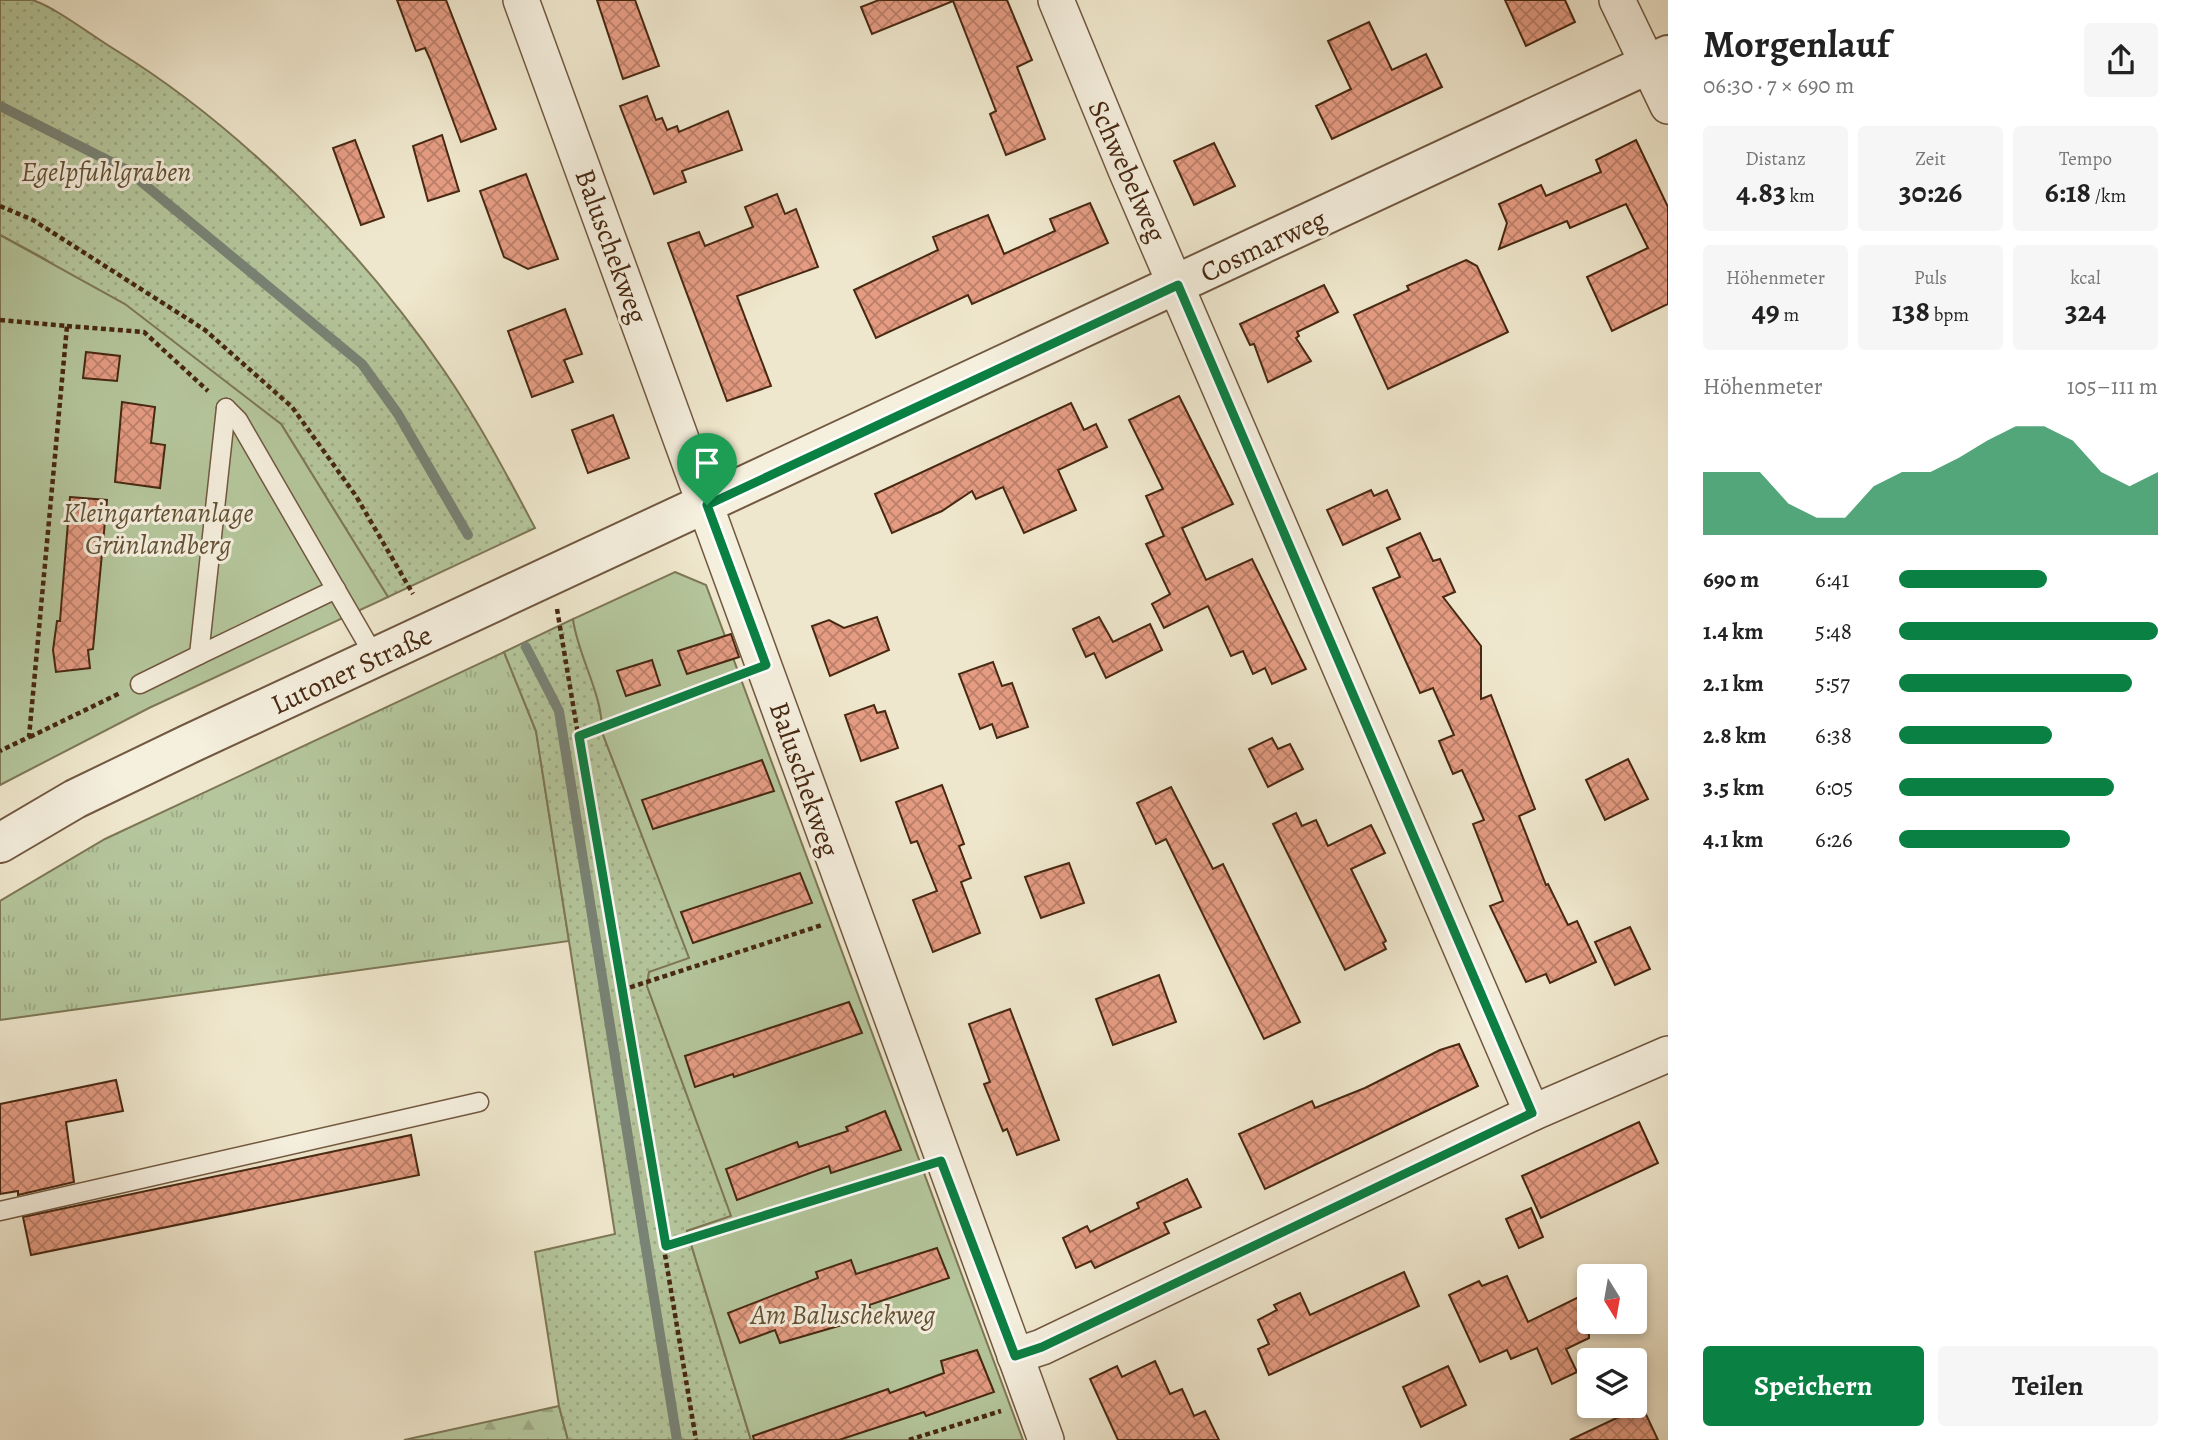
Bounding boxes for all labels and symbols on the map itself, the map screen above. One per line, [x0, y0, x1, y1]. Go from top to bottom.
street label: Schwebelweg [1079, 94, 1175, 248]
park label: Egelpfuhlgraben [21, 153, 191, 191]
street label: Baluschekweg [566, 164, 657, 329]
street label: Cosmarweg [1194, 200, 1333, 292]
pin [677, 433, 737, 505]
park label: Kleingartenanlage Grünlandberg [62, 494, 254, 564]
street label: Lutoner Straße [265, 616, 438, 724]
street label: Baluschekweg [760, 697, 848, 862]
north arrow [1577, 1264, 1647, 1334]
park label: Am Baluschekweg [749, 1296, 936, 1334]

